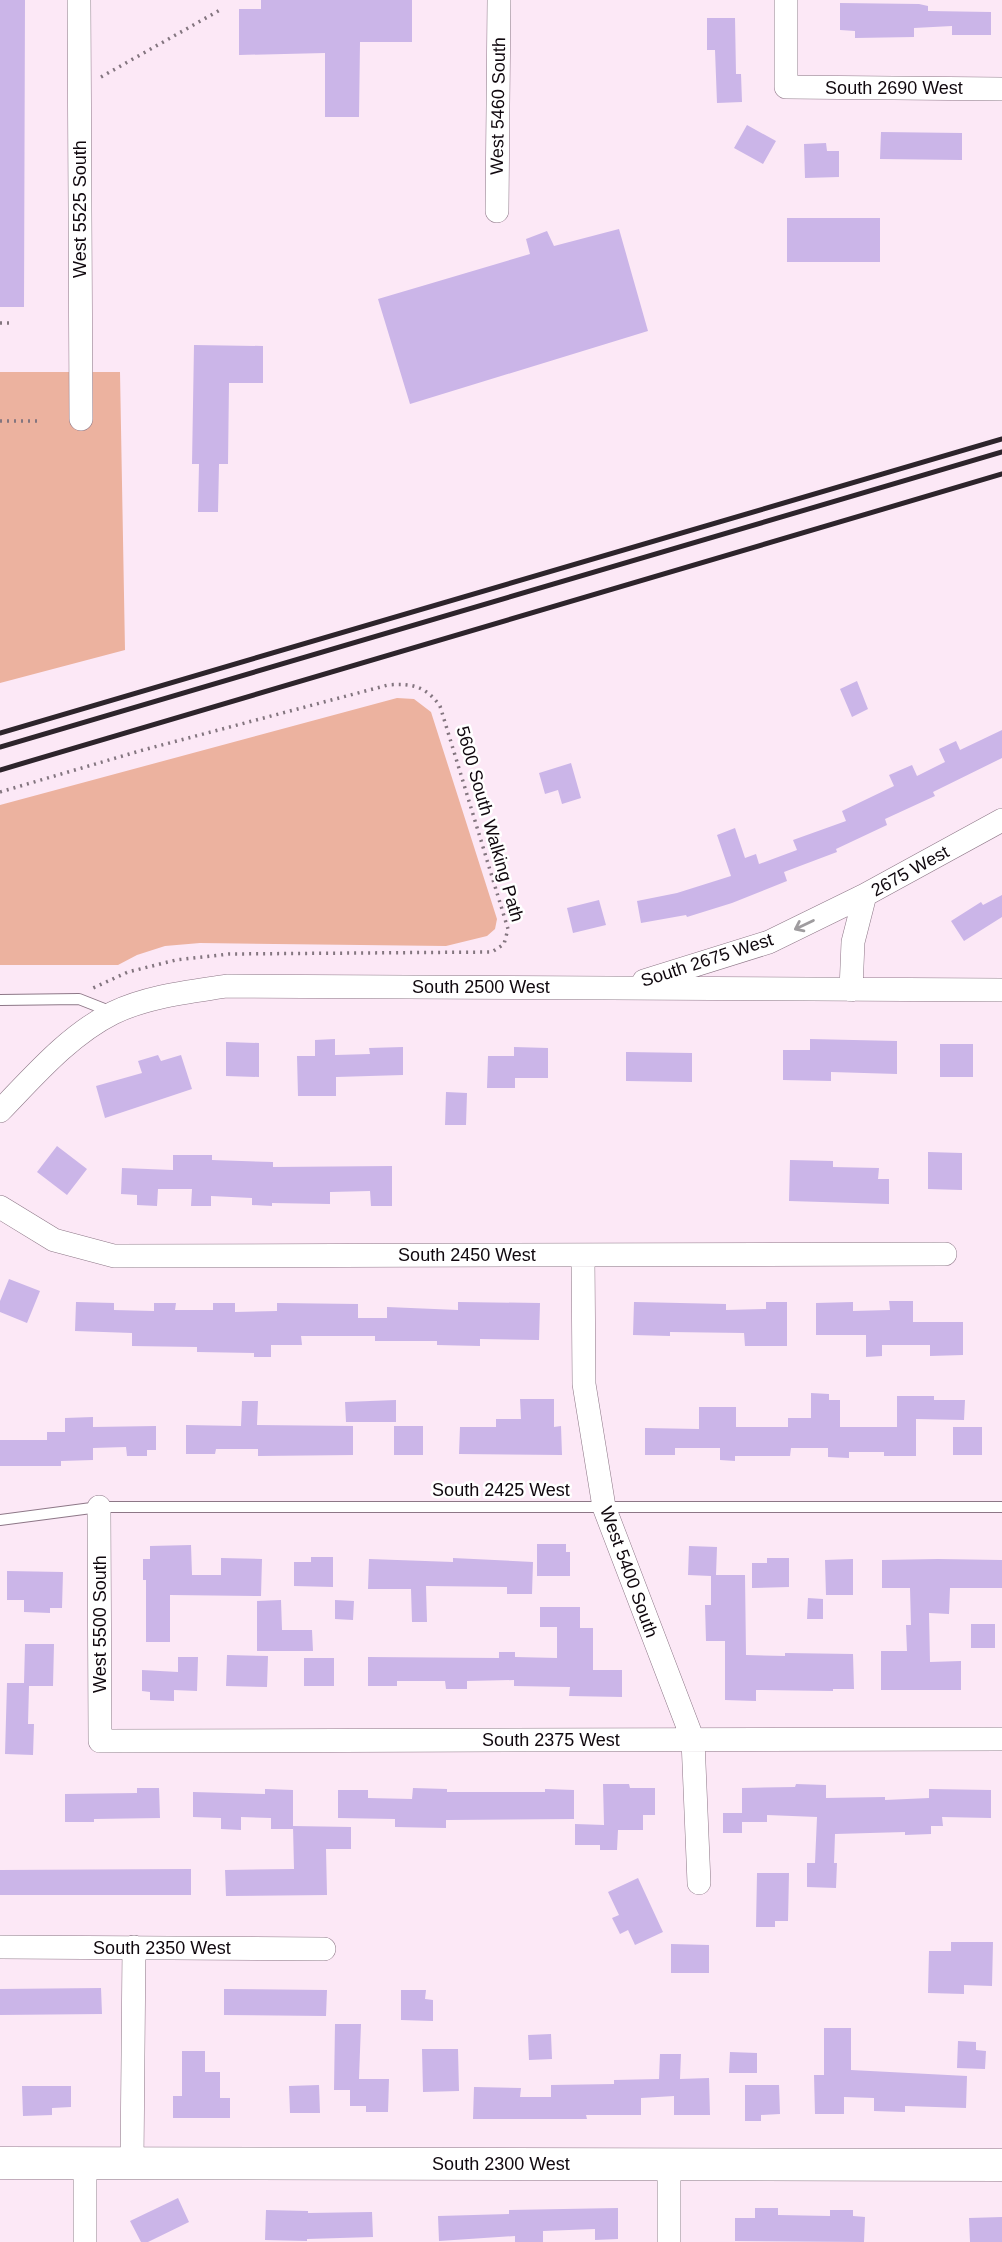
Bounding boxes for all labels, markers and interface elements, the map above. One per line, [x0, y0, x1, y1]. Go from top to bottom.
street label: West 5460 South [487, 37, 509, 175]
street label: South 2690 West [825, 78, 963, 98]
street label: West 5525 South [70, 140, 90, 278]
street label: 5600 South Walking Path [452, 724, 528, 924]
street label: 2675 West [868, 841, 952, 901]
one-way arrow [794, 919, 815, 933]
street label: South 2675 West [638, 929, 776, 991]
street label: South 2500 West [412, 977, 550, 997]
street label: South 2450 West [398, 1245, 536, 1265]
street label: South 2425 West [432, 1480, 570, 1500]
street label: West 5400 South [596, 1504, 662, 1640]
street label: West 5500 South [90, 1555, 110, 1693]
street label: South 2375 West [482, 1730, 620, 1750]
street label: South 2350 West [93, 1938, 231, 1958]
street label: South 2300 West [432, 2154, 570, 2174]

